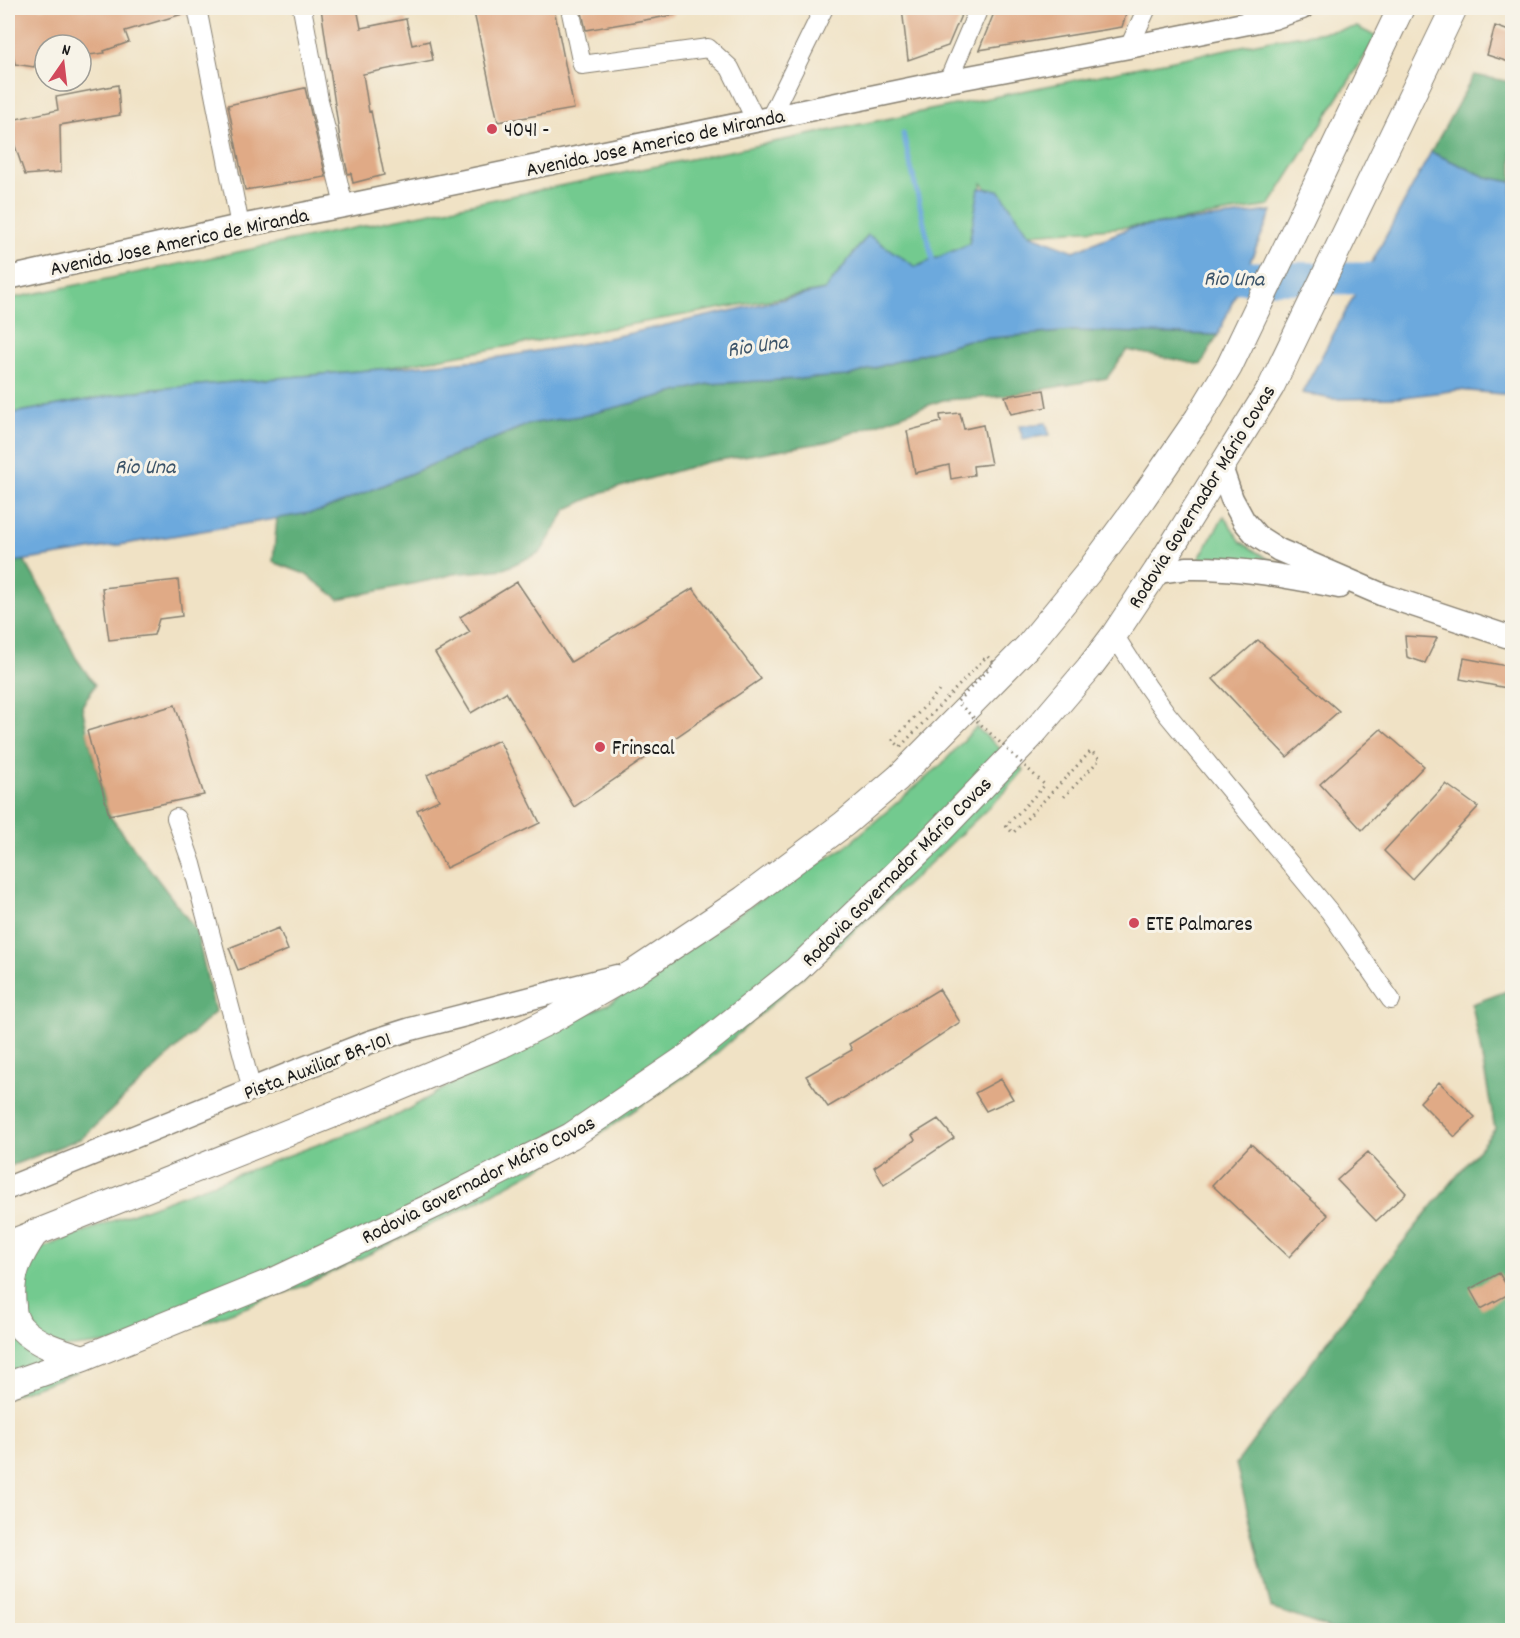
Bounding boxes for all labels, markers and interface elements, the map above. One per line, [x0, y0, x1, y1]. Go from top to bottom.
north arrow [33, 33, 93, 93]
text: N [59, 39, 73, 63]
street label: Avenida Jose Americo de Miranda [523, 103, 789, 187]
place label: 4041 - [504, 117, 549, 147]
marker: 4041 - [485, 122, 499, 136]
street label: Avenida Jose Americo de Miranda [47, 202, 313, 286]
water label: Rio Una [1203, 264, 1266, 297]
water label: Rio Una [725, 328, 791, 367]
street label: Rodovia Governador Mário Covas [1122, 380, 1285, 615]
water label: Rio Una [115, 453, 177, 484]
place label: Frinscal [612, 735, 675, 765]
marker: Frinscal [593, 740, 607, 754]
street label: Rodovia Governador Mário Covas [796, 771, 1000, 975]
place label: ETE Palmares [1146, 911, 1253, 941]
marker: ETE Palmares [1127, 916, 1141, 930]
street label: Pista Auxiliar BR-101 [240, 1026, 396, 1110]
street label: Rodovia Governador Mário Covas [357, 1110, 601, 1254]

